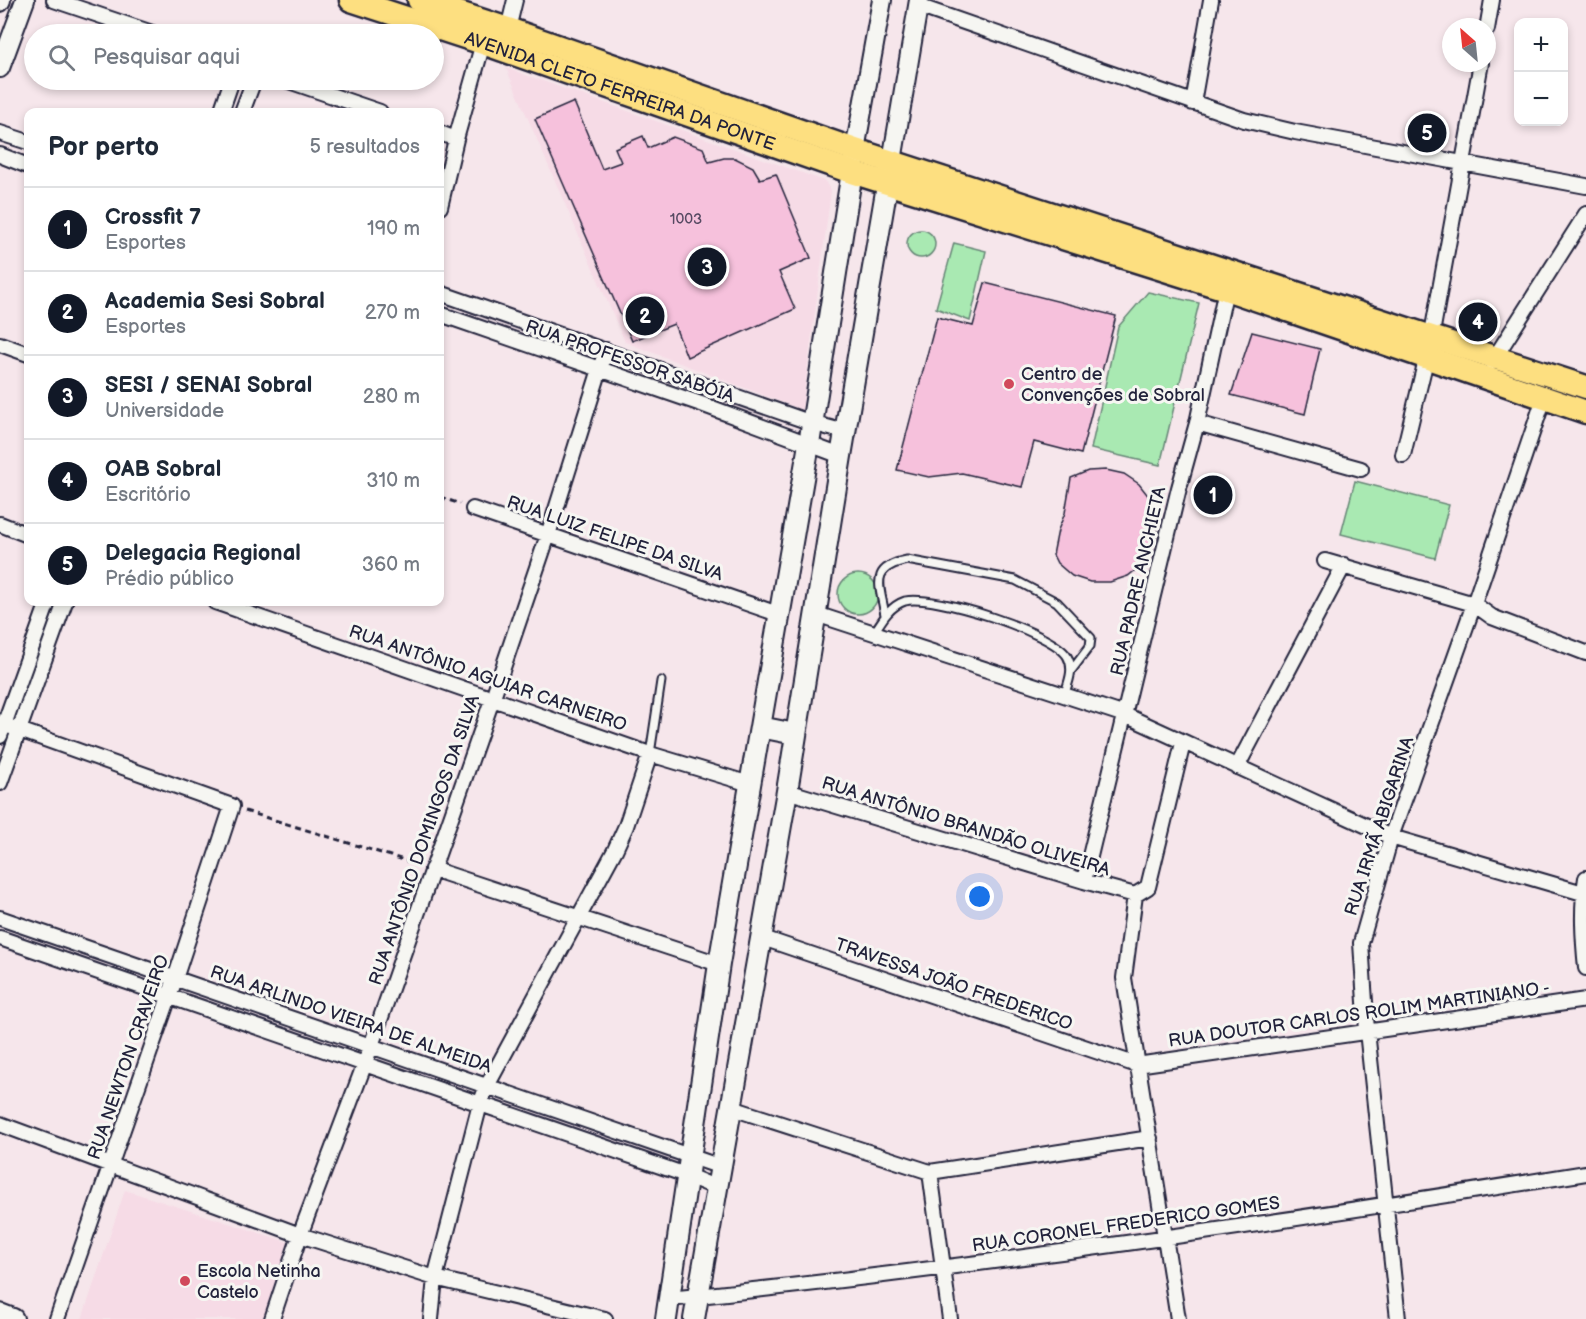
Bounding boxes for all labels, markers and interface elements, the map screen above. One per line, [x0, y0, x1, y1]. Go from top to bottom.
north arrow [1442, 18, 1496, 72]
map controls [1514, 18, 1568, 126]
button: + [1514, 18, 1568, 72]
search box [24, 24, 444, 90]
street label: AVENIDA CLETO FERREIRA DA PONTE [462, 28, 778, 155]
icon: search [45, 41, 78, 74]
text: Pesquisar aqui [93, 44, 240, 71]
button: − [1514, 72, 1568, 126]
pin: 5 [1408, 110, 1446, 156]
text: Por perto [48, 132, 159, 163]
text: 5 resultados [309, 135, 420, 159]
text: Crossfit 7 [105, 204, 201, 231]
house number: 1003 [670, 210, 702, 229]
text: 1 [63, 217, 72, 241]
text: 190 m [367, 217, 420, 241]
text: Esportes [105, 231, 186, 255]
pin: 3 [688, 244, 726, 290]
text: Academia Sesi Sobral [105, 288, 325, 315]
pin: 2 [626, 294, 664, 338]
pin: 4 [1458, 300, 1498, 344]
text: 2 [62, 301, 73, 325]
text: 270 m [365, 301, 420, 325]
street label: RUA PROFESSOR SABÓIA [523, 314, 738, 407]
text: Esportes [105, 315, 186, 339]
place label: Centro de Convenções de Sobral [1021, 364, 1205, 406]
text: SESI / SENAI Sobral [105, 372, 312, 399]
marker: Centro de Convenções de Sobral [1002, 377, 1016, 391]
text: 3 [62, 385, 73, 409]
text: 280 m [363, 385, 420, 409]
text: Universidade [105, 399, 224, 423]
text: OAB Sobral [105, 456, 221, 483]
text: 4 [62, 469, 73, 493]
text: 310 m [366, 469, 420, 493]
pin: 1 [1194, 472, 1232, 518]
text: Escritório [105, 483, 191, 507]
street label: RUA PADRE ANCHIETA [1107, 485, 1170, 678]
street label: RUA LUIZ FELIPE DA SILVA [504, 492, 726, 585]
text: Delegacia Regional [105, 540, 301, 567]
text: 5 [62, 553, 73, 577]
text: 360 m [362, 553, 420, 577]
text: Prédio público [105, 567, 234, 591]
street label: RUA ANTÔNIO AGUIAR CARNEIRO [346, 619, 630, 736]
street label: RUA ANTÔNIO DOMINGOS DA SILVA [363, 692, 484, 988]
street label: RUA IRMÃ ABIGARINA [1340, 734, 1418, 918]
street label: RUA ANTÔNIO BRANDÃO OLIVEIRA [819, 771, 1113, 880]
your location [965, 882, 994, 911]
street label: TRAVESSA JOÃO FREDERICO [832, 933, 1076, 1035]
street label: RUA NEWTON CRAVEIRO [84, 952, 173, 1162]
street label: RUA ARLINDO VIEIRA DE ALMEIDA [207, 961, 494, 1078]
street label: RUA DOUTOR CARLOS ROLIM MARTINIANO - [1167, 977, 1551, 1052]
street label: RUA CORONEL FREDERICO GOMES [971, 1192, 1281, 1257]
place label: Escola Netinha Castelo [197, 1261, 321, 1303]
marker: Escola Netinha Castelo [178, 1274, 192, 1288]

